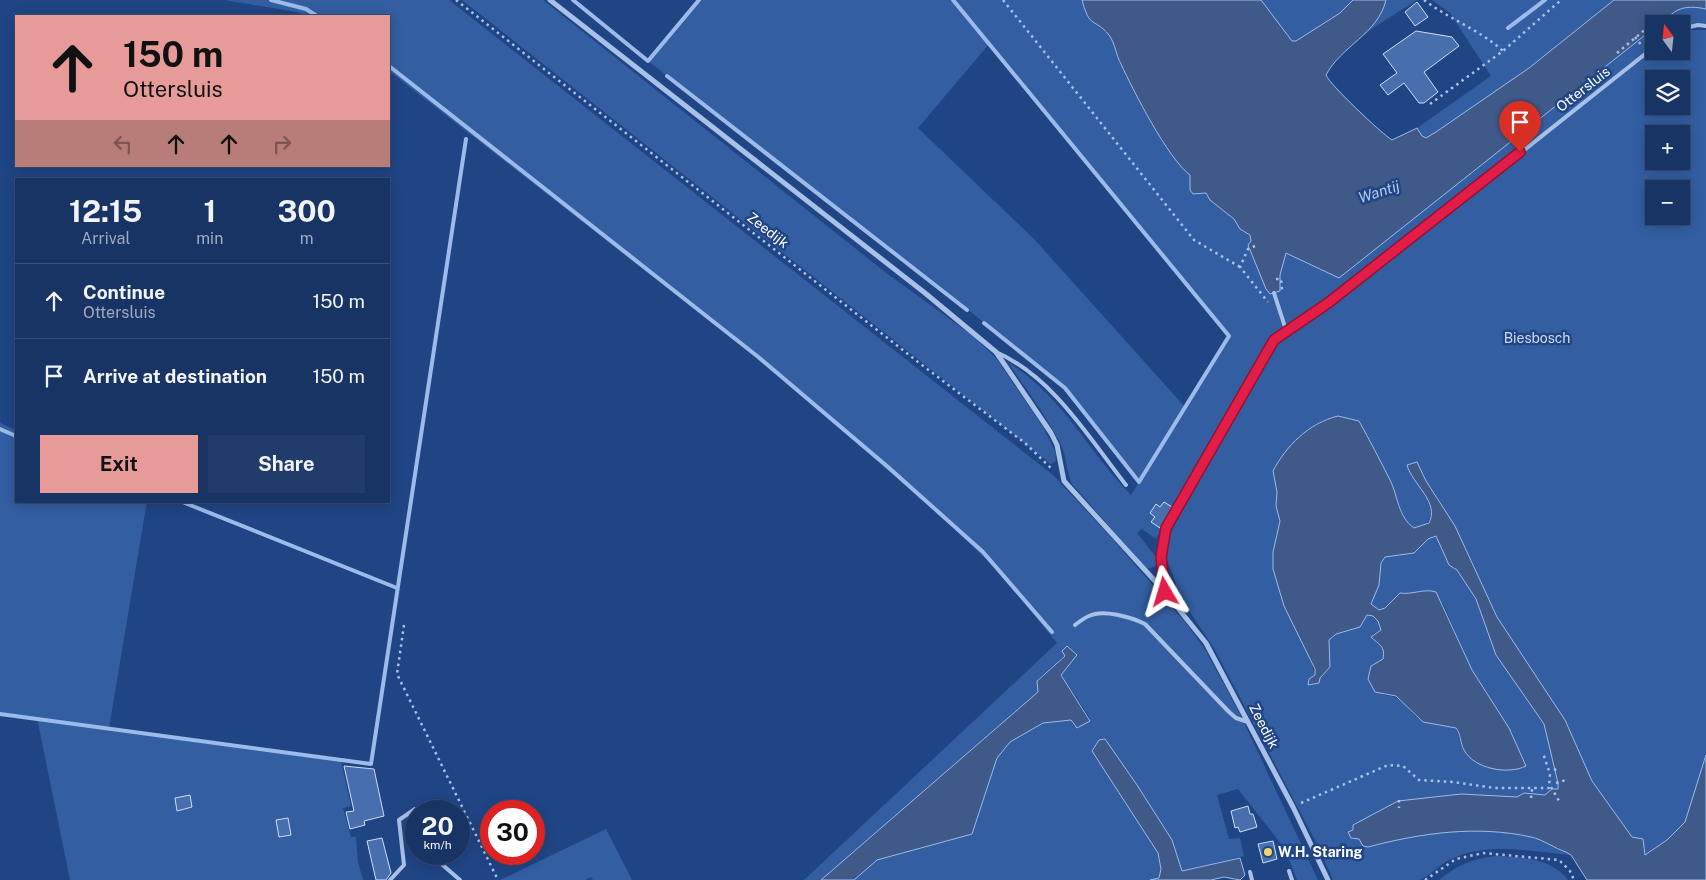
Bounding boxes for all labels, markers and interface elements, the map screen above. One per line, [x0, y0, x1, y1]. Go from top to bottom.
north arrow [1645, 15, 1690, 60]
map controls [1645, 15, 1690, 225]
text: 150 m [123, 34, 223, 75]
icon: ahead [40, 35, 105, 100]
street label: Ottersluis [1553, 63, 1613, 115]
button: layers [1645, 70, 1690, 115]
text: Ottersluis [123, 76, 223, 102]
pin [1499, 101, 1541, 152]
icon: arrive [1506, 108, 1534, 136]
button: + [1645, 125, 1690, 170]
icon: left [109, 130, 137, 158]
icon: ahead [162, 130, 190, 158]
icon: ahead [215, 130, 243, 158]
icon: right [268, 130, 296, 158]
water label: Wantij [1356, 177, 1402, 206]
button: − [1645, 180, 1690, 225]
text: 12:15 [69, 193, 142, 229]
text: 1 [203, 193, 216, 229]
text: 300 [277, 193, 336, 229]
street label: Zeedijk [744, 209, 792, 251]
text: Arrival [81, 229, 130, 248]
text: min [196, 229, 223, 248]
text: m [300, 229, 314, 248]
text: Continue [83, 281, 165, 303]
icon: ahead [40, 287, 68, 315]
text: 150 m [312, 290, 365, 312]
text: Ottersluis [83, 303, 155, 322]
park label: Biesbosch [1504, 330, 1570, 346]
icon: arrive [40, 362, 68, 390]
text: Arrive at destination [83, 365, 267, 387]
text: 150 m [312, 365, 365, 387]
button: Exit [40, 435, 198, 493]
button: Share [208, 435, 365, 493]
position arrow [1138, 565, 1190, 617]
street label: Zeedijk [1246, 701, 1282, 751]
speed limit sign: 30 [480, 800, 545, 865]
text: 20 [422, 811, 454, 841]
text: km/h [423, 838, 452, 852]
place label: W.H. Staring [1278, 844, 1362, 860]
marker: W.H. Staring [1262, 846, 1274, 858]

